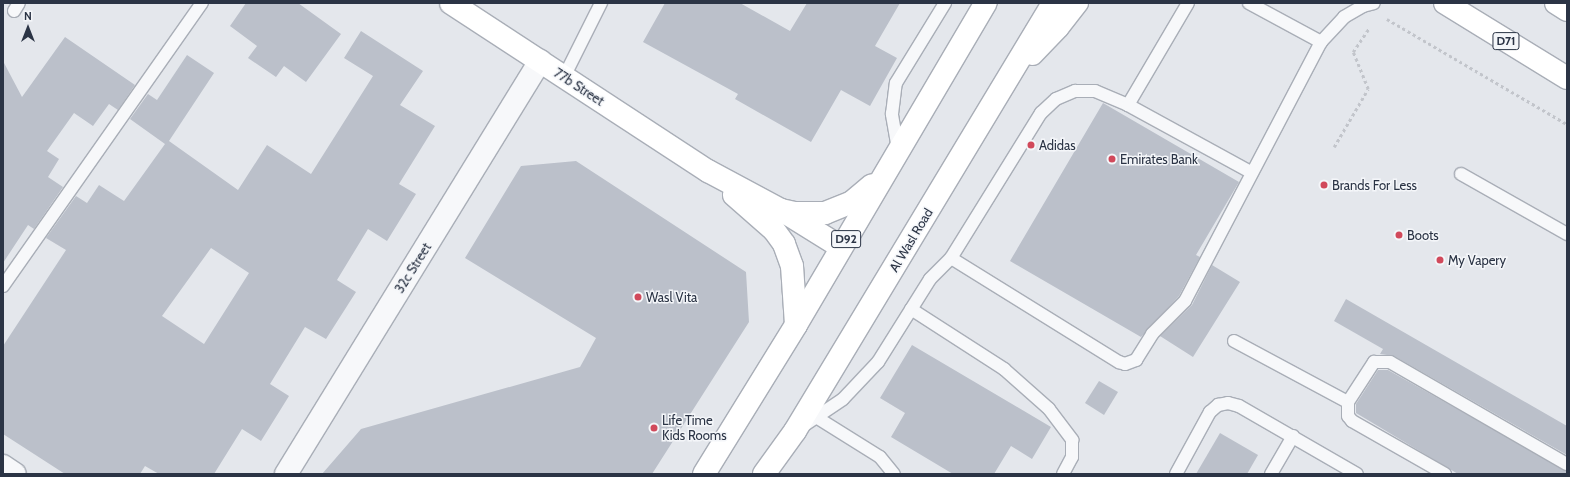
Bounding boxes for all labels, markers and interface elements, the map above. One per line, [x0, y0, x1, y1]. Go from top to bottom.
north arrow [8, 8, 48, 48]
text: N [24, 9, 32, 23]
road number: D71 [1492, 31, 1520, 51]
street label: 77b Street [551, 65, 607, 109]
place label: Adidas [1039, 137, 1076, 153]
marker: Adidas [1026, 140, 1036, 150]
place label: Emirates Bank [1120, 151, 1198, 167]
marker: Emirates Bank [1107, 154, 1117, 164]
place label: Brands For Less [1332, 177, 1417, 193]
marker: Brands For Less [1319, 180, 1329, 190]
street label: Al Wasl Road [886, 205, 936, 275]
place label: Boots [1407, 227, 1439, 243]
road number: D92 [831, 229, 861, 249]
marker: Boots [1394, 230, 1404, 240]
street label: 32c Street [392, 240, 434, 296]
place label: My Vapery [1448, 252, 1506, 268]
marker: My Vapery [1435, 255, 1445, 265]
place label: Wasl Vita [646, 289, 697, 305]
marker: Wasl Vita [633, 292, 643, 302]
place label: Life Time Kids Rooms [662, 413, 727, 444]
marker: Life Time Kids Rooms [649, 423, 659, 433]

